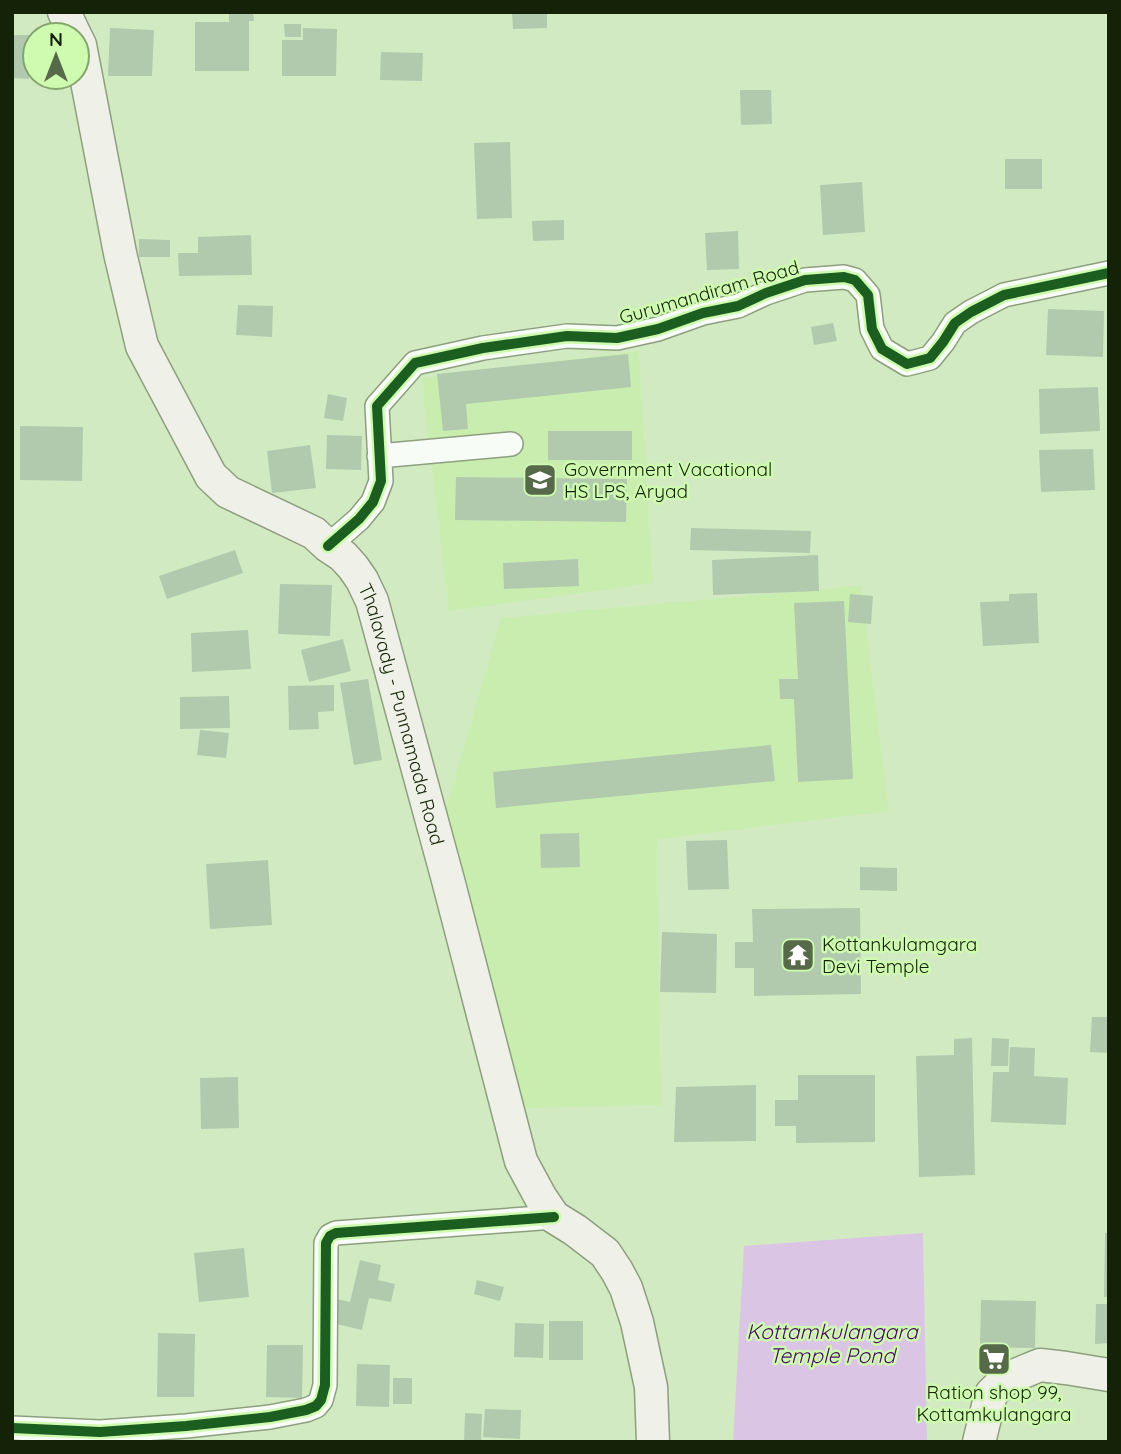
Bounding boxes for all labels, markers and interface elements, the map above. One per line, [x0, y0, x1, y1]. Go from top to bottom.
north arrow [21, 21, 91, 91]
text: N [49, 27, 63, 51]
street label: Gurumandiram Road [616, 255, 802, 329]
place label: Government Vacational HS LPS, Aryad [564, 457, 772, 503]
school or university icon: Government Vacational HS LPS, Aryad [521, 461, 559, 499]
street label: Thalavady - Punnamada Road [353, 579, 450, 848]
place label: Kottankulamgara Devi Temple [822, 932, 977, 978]
temple icon: Kottankulamgara Devi Temple [779, 936, 817, 974]
water label: Kottamkulangara Temple Pond [746, 1318, 919, 1368]
supermarket icon: Ration shop 99, Kottamkulangara [975, 1340, 1013, 1378]
place label: Ration shop 99, Kottamkulangara [916, 1380, 1072, 1426]

